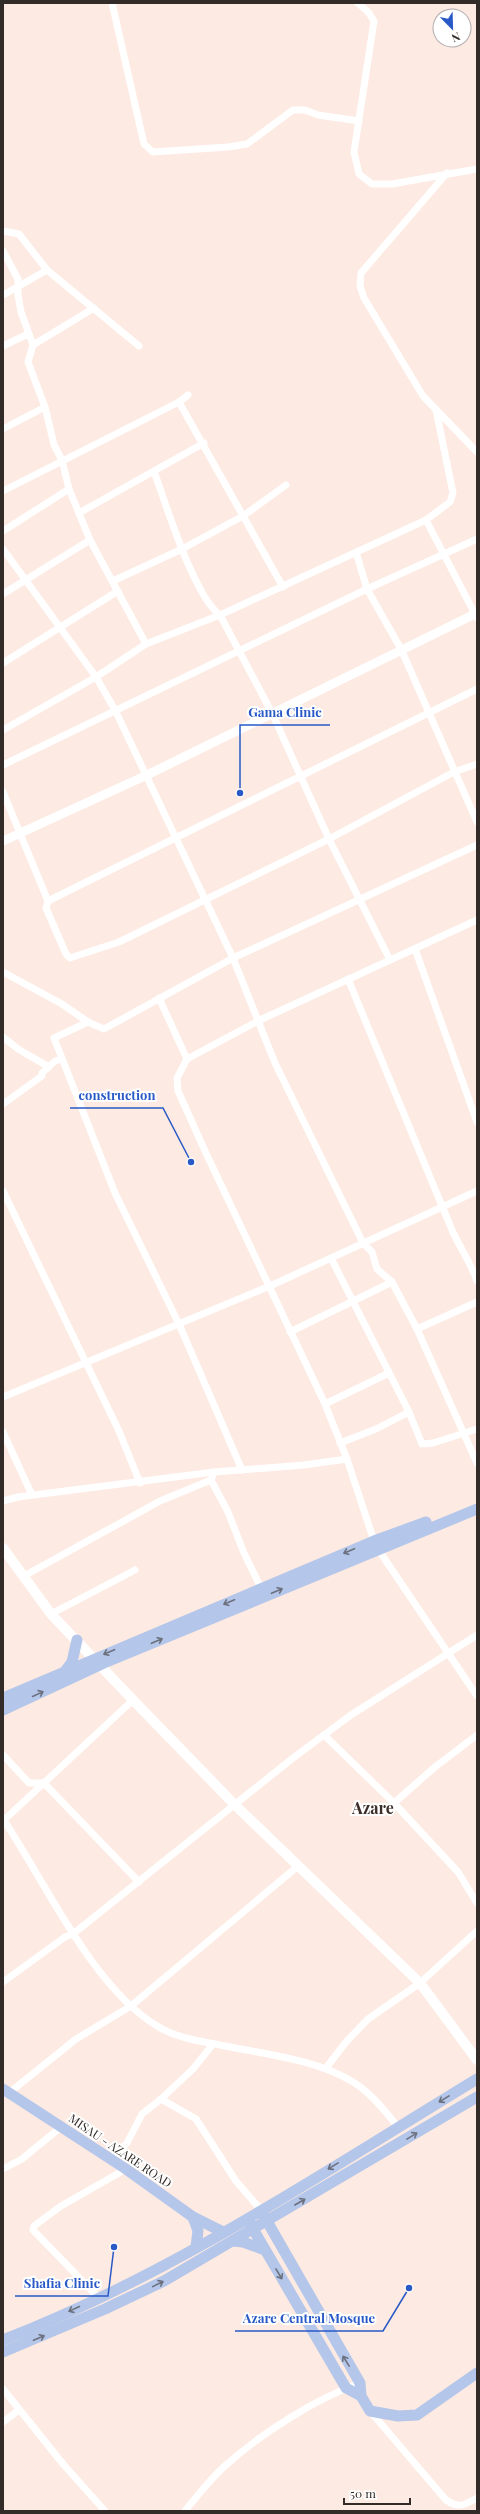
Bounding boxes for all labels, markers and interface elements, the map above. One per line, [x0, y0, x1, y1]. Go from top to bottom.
north arrow [432, 8, 472, 48]
text: N [449, 29, 463, 46]
callout: Gama Clinic [240, 700, 330, 725]
text: Gama Clinic [248, 703, 322, 720]
callout: construction [70, 1083, 163, 1108]
text: construction [79, 1086, 155, 1103]
one-way arrow [343, 1548, 355, 1556]
one-way arrow [271, 1587, 283, 1594]
one-way arrow [223, 1598, 235, 1606]
one-way arrow [151, 1637, 163, 1644]
one-way arrow [103, 1648, 115, 1656]
one-way arrow [32, 1689, 44, 1697]
district label: Azare [351, 1797, 394, 1818]
one-way arrow [439, 2095, 450, 2103]
street label: MISAU - AZARE ROAD [66, 2110, 175, 2191]
one-way arrow [406, 2131, 418, 2139]
one-way arrow [327, 2163, 339, 2171]
one-way arrow [294, 2198, 306, 2206]
one-way arrow [276, 2268, 284, 2280]
callout: Shafia Clinic [15, 2271, 108, 2296]
text: Shafia Clinic [24, 2274, 101, 2291]
one-way arrow [151, 2280, 163, 2287]
one-way arrow [69, 2306, 81, 2313]
callout: Azare Central Mosque [235, 2306, 383, 2331]
text: Azare Central Mosque [242, 2309, 376, 2326]
one-way arrow [33, 2334, 45, 2341]
one-way arrow [342, 2355, 350, 2367]
scale bar [344, 2480, 410, 2506]
text: 50 m [350, 2485, 376, 2501]

